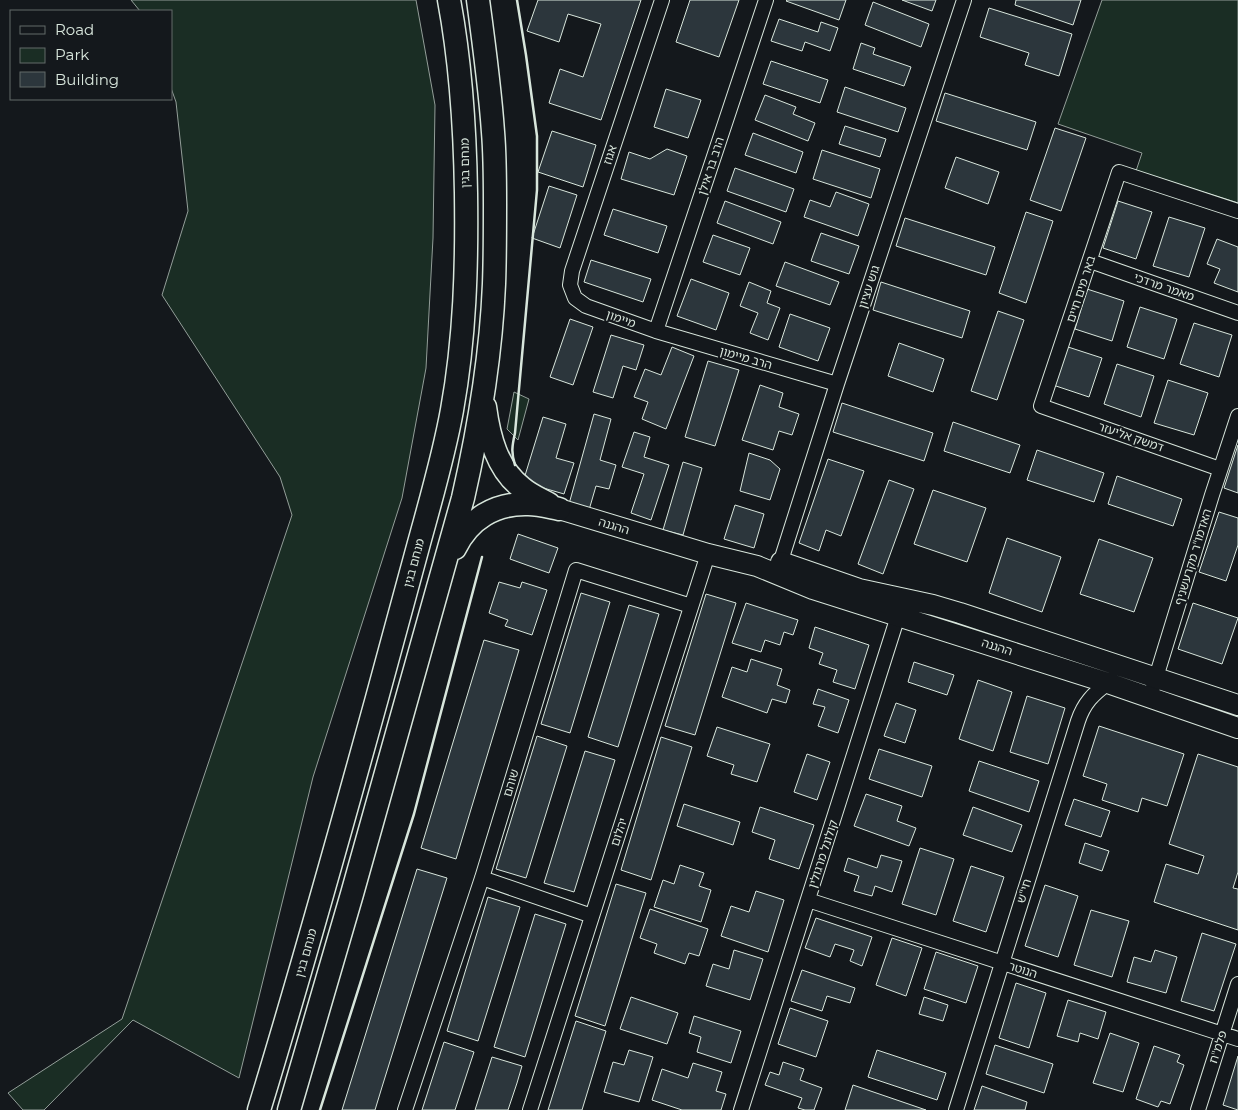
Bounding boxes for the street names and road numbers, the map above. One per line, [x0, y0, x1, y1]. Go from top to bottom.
street label: הרב בר אילן [694, 135, 727, 197]
street label: מנחם בגין [457, 138, 472, 188]
street label: אגוז [599, 143, 620, 167]
street label: באר מים חיים [1063, 254, 1098, 324]
street label: גוש עציון [854, 263, 883, 310]
street label: מאמר מרדכי [1132, 269, 1196, 304]
street label: מיימון [604, 306, 638, 331]
street label: הרב מיימון [718, 343, 774, 372]
street label: דמשק אליעזר [1096, 418, 1166, 455]
street label: האדמו"ר מקרעשניף [1171, 507, 1214, 607]
street label: ההגנה [597, 514, 631, 537]
street label: מנחם בגין [400, 537, 427, 589]
street label: ההגנה [980, 635, 1015, 659]
street label: שוהם [499, 767, 522, 798]
street label: יהלום [607, 816, 630, 848]
street label: קולונל מרגולין [804, 817, 841, 890]
street label: חי"ש [1013, 877, 1034, 905]
street label: מנחם בגין [291, 927, 320, 979]
street label: הנוטר [1007, 958, 1039, 981]
street label: פלמ"ח [1205, 1028, 1230, 1065]

